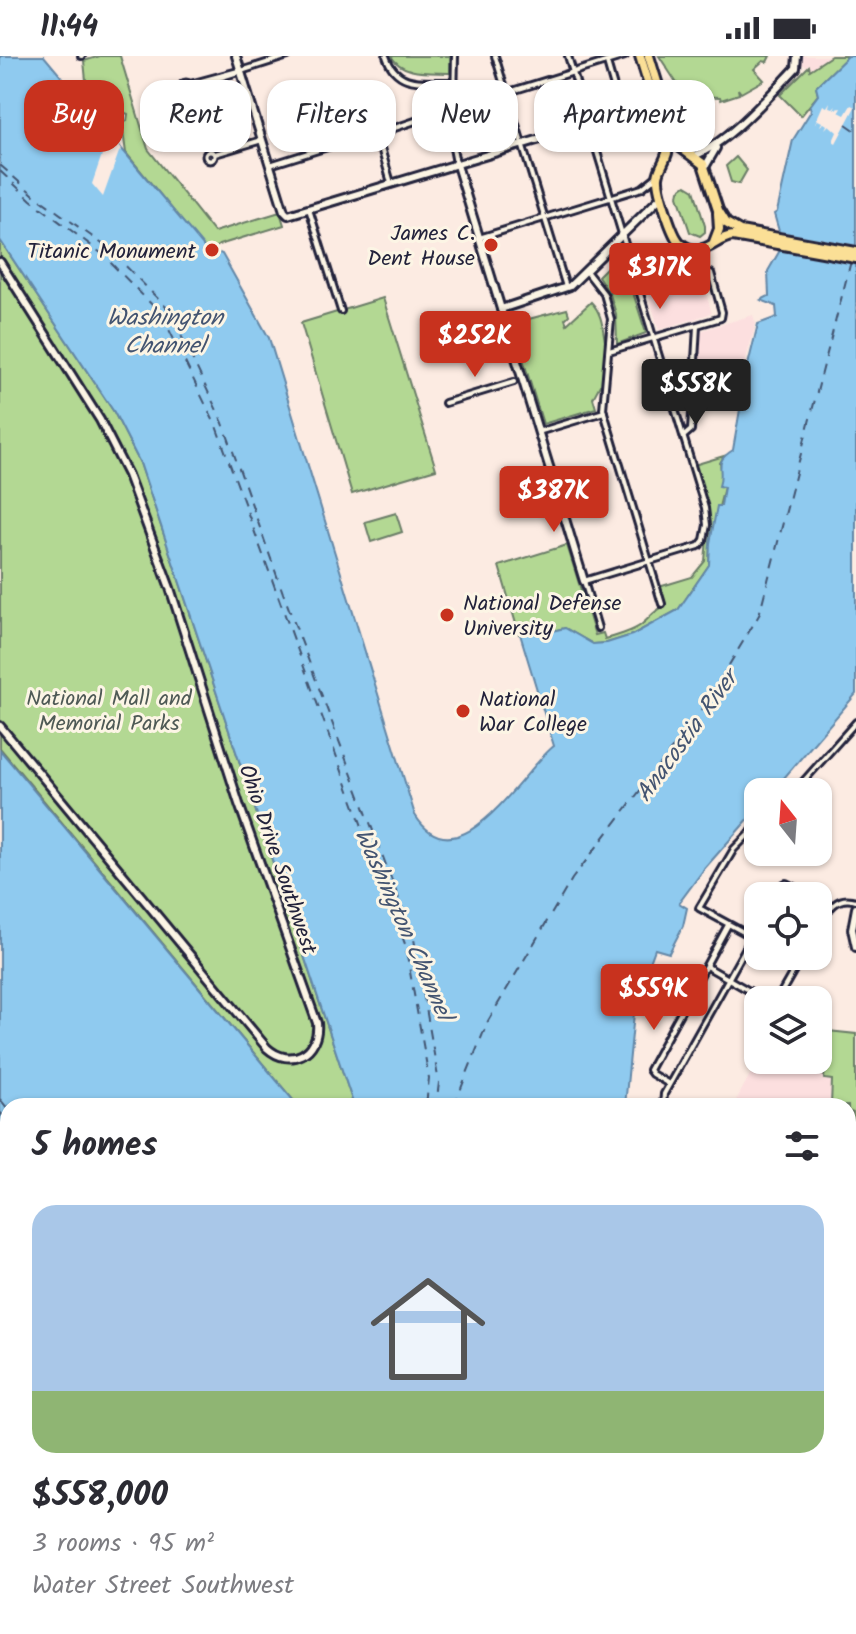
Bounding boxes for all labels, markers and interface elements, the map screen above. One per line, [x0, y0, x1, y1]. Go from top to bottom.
text: 11:44 [40, 4, 98, 52]
chip: Buy [24, 80, 124, 152]
chip: Rent [140, 80, 251, 152]
chip: Filters [267, 80, 396, 152]
chip: New [412, 80, 518, 152]
chip: Apartment [534, 80, 715, 152]
place label: James C. Dent House [367, 217, 475, 277]
place label: Titanic Monument [27, 235, 196, 270]
marker: James C. Dent House [482, 236, 500, 254]
marker: Titanic Monument [203, 241, 221, 259]
pin: $317K [604, 243, 716, 311]
text: $317K [627, 248, 693, 290]
water label: Washington Channel [107, 299, 225, 366]
pin: $252K [419, 311, 531, 379]
text: $252K [438, 316, 512, 358]
pin: $558K [640, 359, 752, 427]
text: $558K [660, 364, 732, 406]
pin: $387K [498, 466, 610, 534]
text: $387K [518, 471, 590, 513]
place label: National Defense University [463, 587, 622, 647]
marker: National Defense University [438, 606, 456, 624]
water label: Anacostia River [626, 659, 751, 811]
park label: National Mall and Memorial Parks [26, 682, 193, 742]
place label: National War College [479, 683, 587, 743]
marker: National War College [454, 702, 472, 720]
street label: Ohio Drive Southwest [228, 760, 326, 960]
north arrow [744, 778, 832, 866]
map controls [744, 778, 832, 1074]
water label: Washington Channel [343, 822, 464, 1031]
button: locate [744, 882, 832, 970]
pin: $559K [598, 964, 710, 1032]
text: $559K [619, 969, 689, 1011]
button: layers [744, 986, 832, 1074]
text: 5 homes [32, 1119, 157, 1173]
icon: filters [780, 1124, 824, 1168]
icon: home [356, 1257, 500, 1401]
text: $558,000 [32, 1469, 168, 1523]
text: 3 rooms · 95 m² [32, 1523, 214, 1565]
text: Water Street Southwest [32, 1565, 294, 1607]

